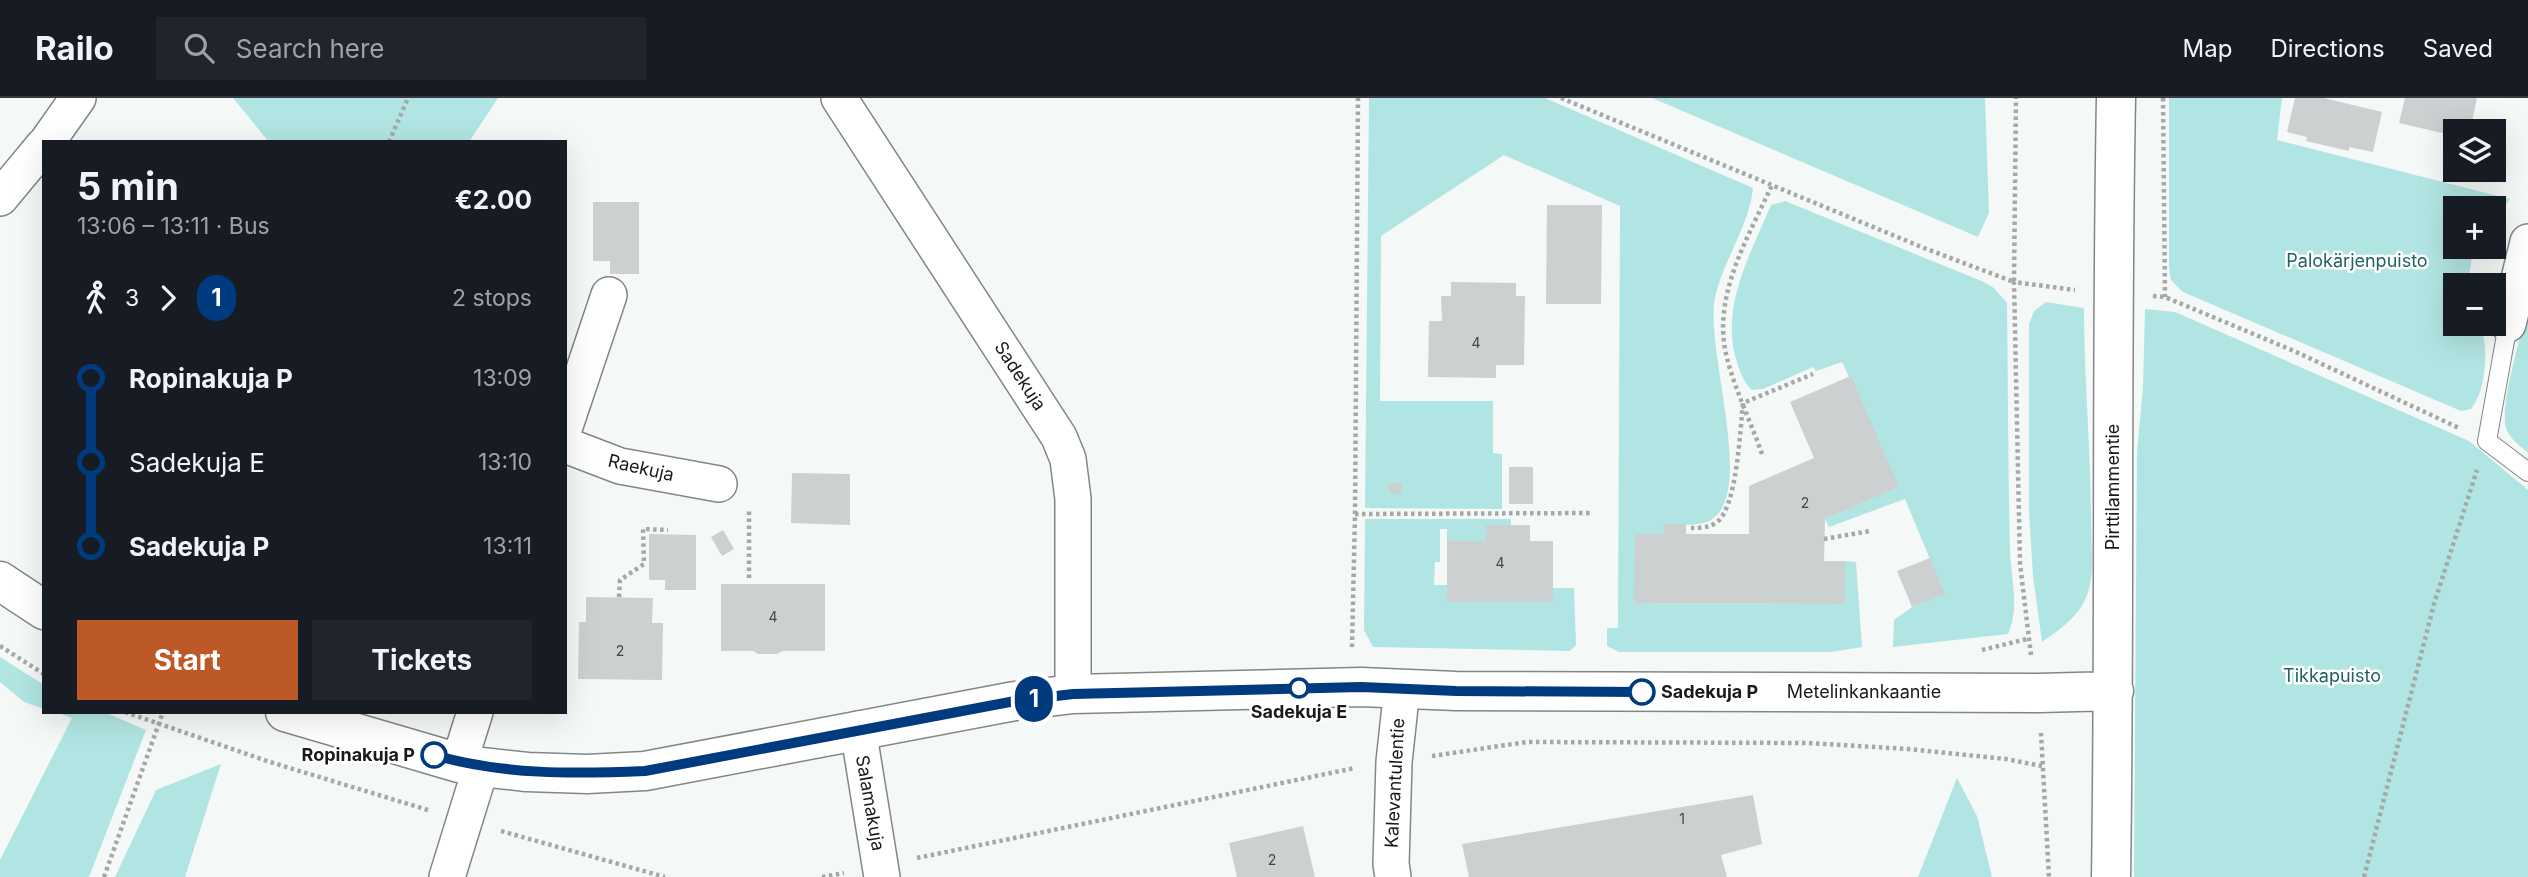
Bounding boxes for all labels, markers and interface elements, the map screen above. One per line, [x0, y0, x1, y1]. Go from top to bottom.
search box [156, 17, 646, 80]
text: Railo [35, 28, 114, 68]
icon: search [180, 29, 218, 67]
text: Search here [236, 33, 384, 64]
text: Map [2183, 34, 2232, 63]
text: Directions [2270, 34, 2385, 63]
text: Saved [2423, 34, 2493, 63]
map controls [2443, 119, 2506, 336]
button: layers [2443, 119, 2506, 182]
text: 5 min [77, 163, 179, 209]
text: €2.00 [455, 184, 532, 215]
button: + [2443, 196, 2506, 259]
text: 13:06 – 13:11 · Bus [77, 212, 270, 240]
park label: Palokärjenpuisto [2286, 250, 2428, 271]
button: − [2443, 273, 2506, 336]
icon: walk [77, 279, 115, 317]
icon: forward [149, 279, 187, 317]
text: 1 [211, 283, 222, 312]
text: 3 [125, 284, 139, 312]
text: 2 stops [452, 284, 532, 312]
house number: 4 [1471, 334, 1481, 351]
street label: Sadekuja [990, 337, 1051, 414]
text: Ropinakuja P [129, 363, 293, 394]
text: 13:09 [473, 364, 532, 392]
street label: Pirttilammentie [2102, 424, 2123, 550]
text: Sadekuja E [129, 447, 265, 478]
text: 13:10 [478, 448, 532, 476]
street label: Raekuja [606, 450, 676, 485]
house number: 2 [1801, 494, 1809, 511]
text: Sadekuja P [129, 531, 269, 562]
text: 13:11 [483, 532, 532, 560]
house number: 4 [1495, 554, 1505, 571]
house number: 4 [768, 608, 778, 625]
button: Start [77, 620, 298, 700]
button: Tickets [312, 620, 532, 700]
house number: 2 [616, 642, 624, 659]
park label: Tikkapuisto [2283, 665, 2381, 686]
line badge: 1 [1011, 676, 1057, 722]
marker: Sadekuja E [1289, 678, 1309, 698]
marker: Sadekuja P [1629, 679, 1655, 705]
place label: Sadekuja P [1661, 681, 1758, 702]
street label: Metelinkankaantie [1787, 681, 1941, 702]
text: 1 [1029, 684, 1039, 713]
place label: Sadekuja E [1251, 701, 1347, 722]
street label: Kalevantulentie [1381, 717, 1408, 849]
marker: Ropinakuja P [421, 742, 447, 768]
place label: Ropinakuja P [302, 744, 415, 765]
street label: Salamakuja [852, 753, 889, 852]
house number: 1 [1679, 810, 1685, 827]
house number: 2 [1268, 851, 1276, 868]

